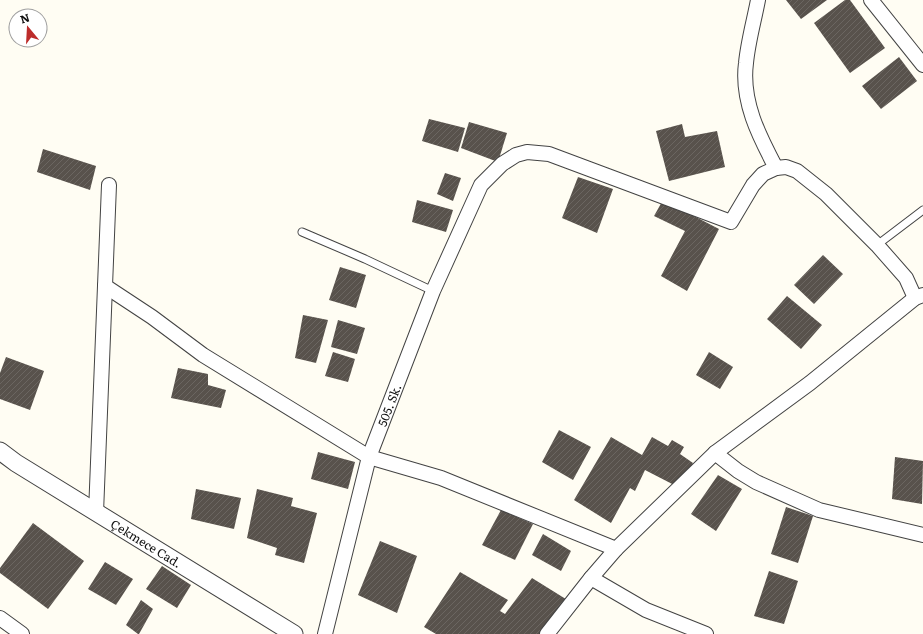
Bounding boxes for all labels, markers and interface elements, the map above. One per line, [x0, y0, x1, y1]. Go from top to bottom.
north arrow [8, 8, 48, 48]
text: N [18, 9, 31, 27]
street label: 505. Sk. [373, 381, 405, 429]
street label: Çekmece Cad. [107, 515, 185, 572]

